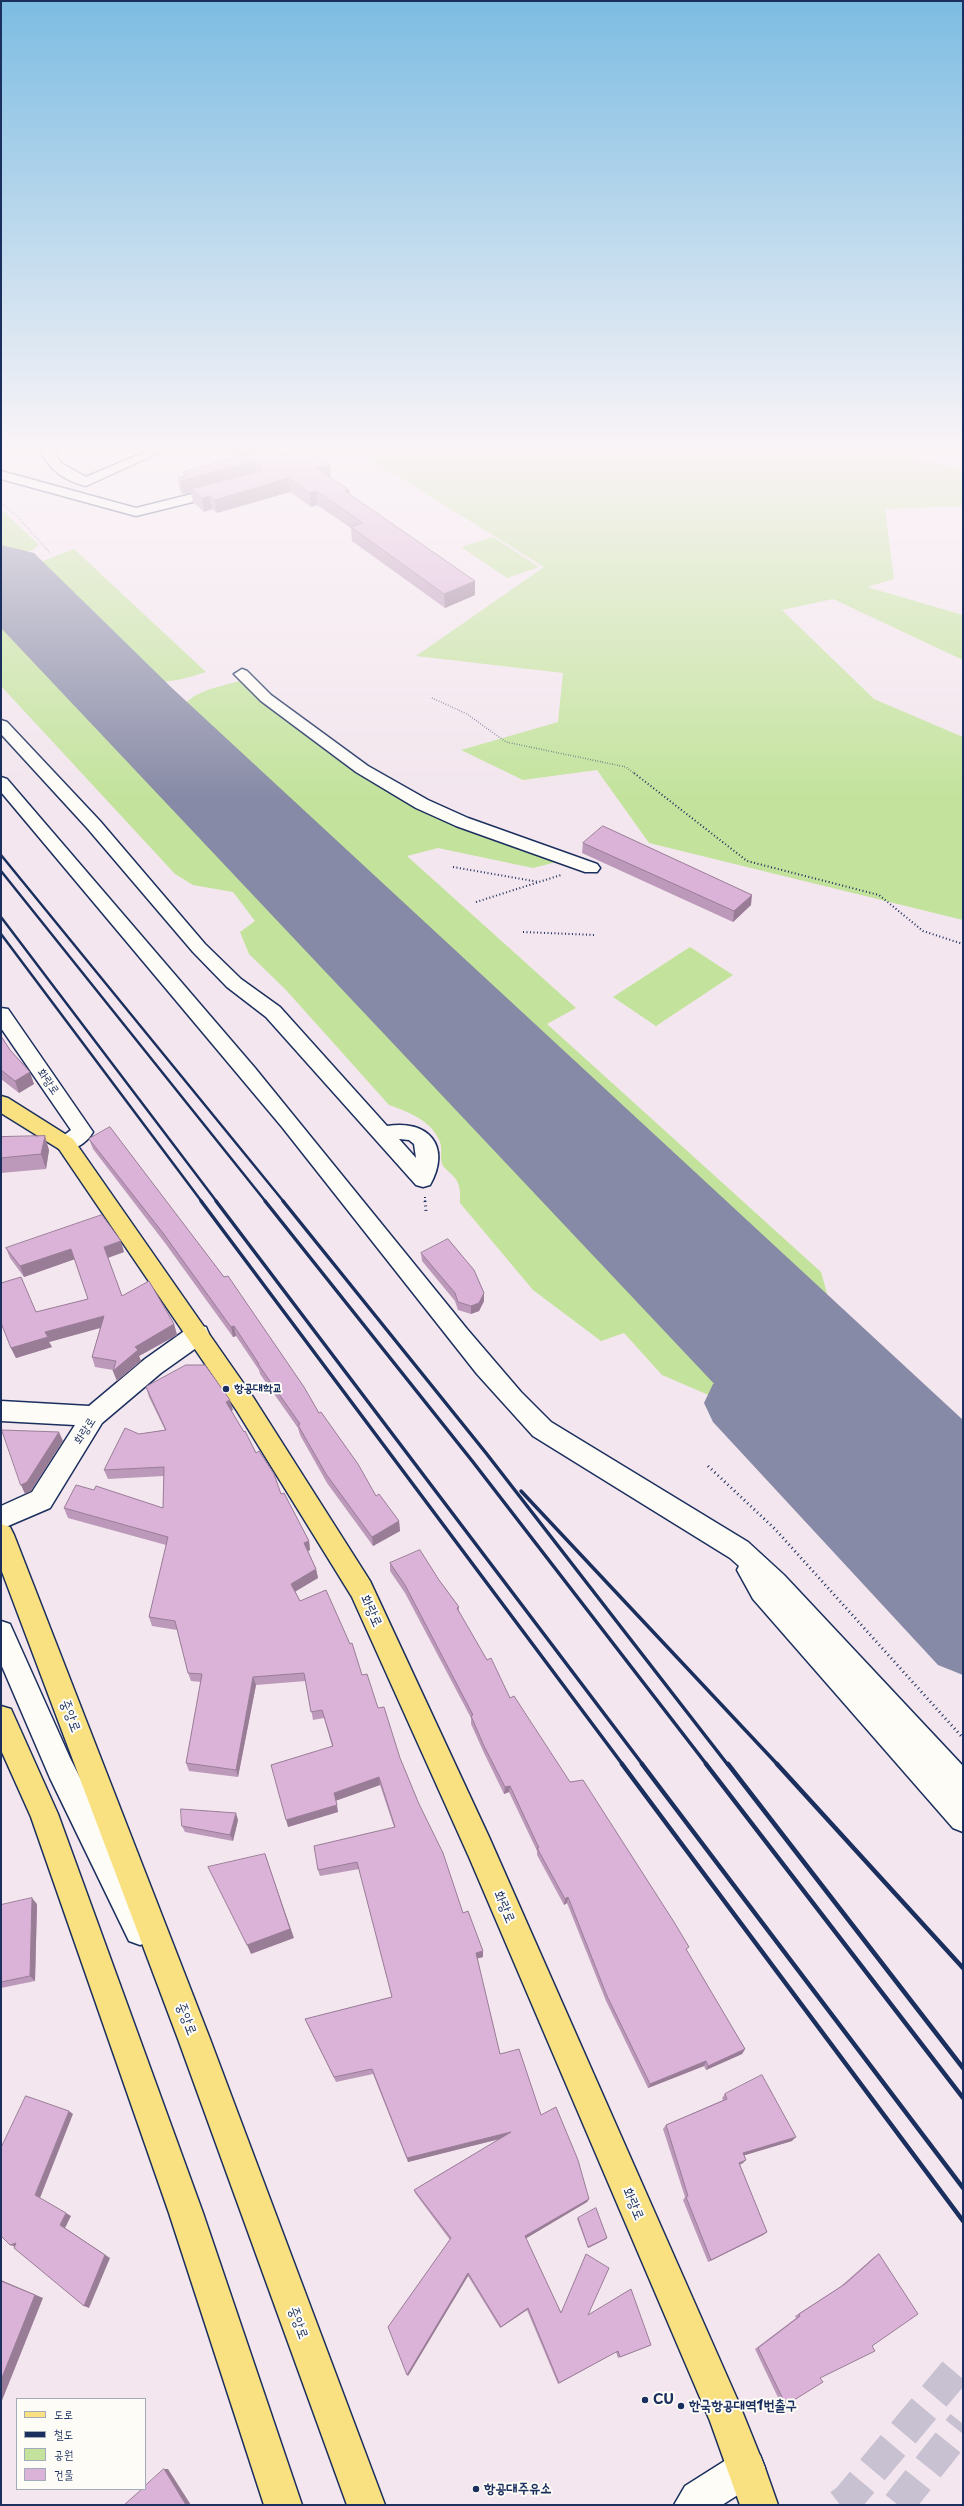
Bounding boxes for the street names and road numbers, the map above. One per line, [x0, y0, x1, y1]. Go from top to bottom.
street label: 화랑로 [34, 1066, 62, 1098]
street label: 화랑로 [71, 1415, 99, 1447]
street label: 화랑로 [356, 1592, 386, 1630]
street label: 중앙로 [56, 1697, 84, 1735]
street label: 화랑로 [490, 1888, 518, 1926]
street label: 중앙로 [172, 2000, 200, 2038]
street label: 화랑로 [619, 2185, 647, 2223]
street label: 중앙로 [284, 2304, 312, 2342]

